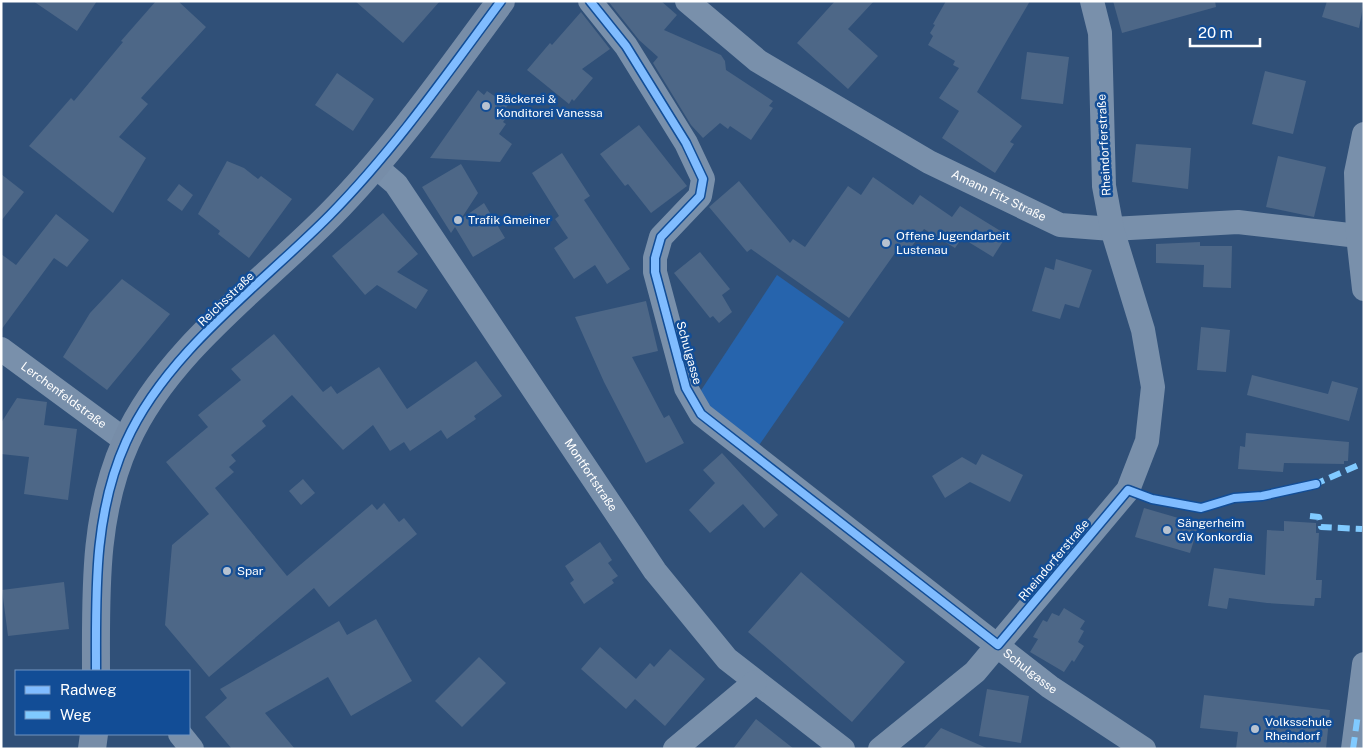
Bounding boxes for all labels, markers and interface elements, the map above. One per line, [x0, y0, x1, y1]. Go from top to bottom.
scale bar [1190, 15, 1260, 47]
text: 20 m [1198, 24, 1233, 41]
place label: Bäckerei & Konditorei Vanessa [496, 92, 603, 120]
street label: Rheindorferstraße [1094, 93, 1114, 196]
marker: Bäckerei & Konditorei Vanessa [480, 100, 492, 112]
street label: Amann Fitz Straße [949, 167, 1049, 224]
place label: Trafik Gmeiner [468, 213, 551, 227]
marker: Trafik Gmeiner [452, 214, 464, 226]
place label: Offene Jugendarbeit Lustenau [896, 229, 1010, 257]
marker: Offene Jugendarbeit Lustenau [880, 237, 892, 249]
street label: Reichsstraße [195, 269, 257, 329]
street label: Schulgasse [673, 320, 705, 386]
street label: Lerchenfeldstraße [18, 359, 109, 431]
street label: Montfortstraße [562, 436, 620, 514]
street label: Rheindorferstraße [1016, 516, 1092, 604]
place label: Sängerheim GV Konkordia [1177, 516, 1253, 544]
marker: Sängerheim GV Konkordia [1161, 524, 1173, 536]
place label: Spar [237, 564, 264, 578]
marker: Spar [221, 565, 233, 577]
street label: Schulgasse [1000, 646, 1060, 697]
legend [15, 670, 190, 735]
text: Radweg [60, 681, 117, 698]
text: Weg [60, 706, 91, 723]
place label: Volksschule Rheindorf [1265, 715, 1332, 743]
marker: Volksschule Rheindorf [1249, 723, 1261, 735]

